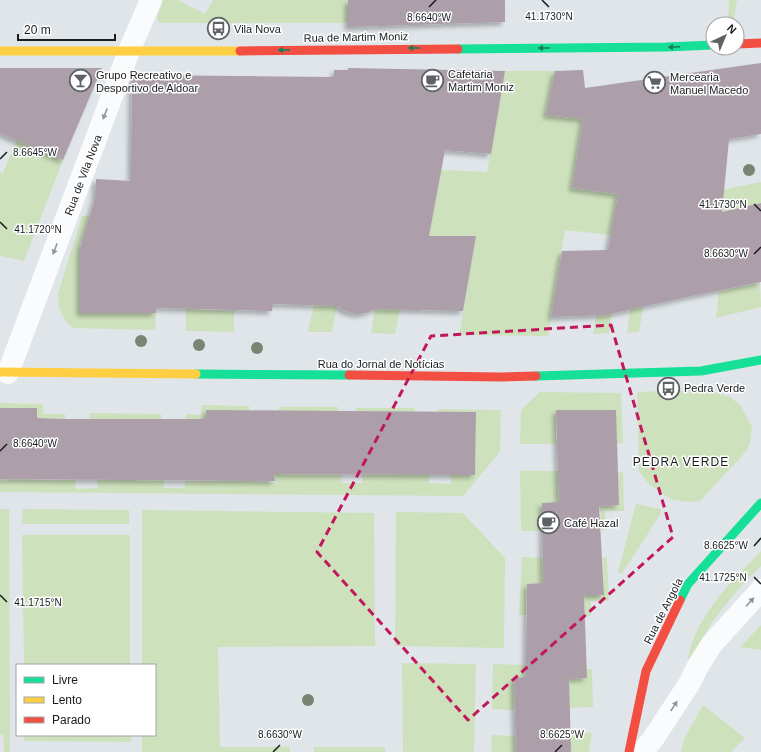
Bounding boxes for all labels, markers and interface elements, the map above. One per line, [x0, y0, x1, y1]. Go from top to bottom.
text: 41.1730°N [525, 11, 573, 22]
text: 8.6640°W [407, 12, 452, 23]
scale bar [18, 16, 115, 42]
bus stop icon: Vila Nova [206, 16, 232, 42]
north arrow [705, 16, 745, 56]
text: N [725, 22, 739, 36]
text: 20 m [24, 23, 51, 37]
place label: Vila Nova [234, 23, 282, 35]
street label: Rua de Martim Moniz [304, 30, 408, 44]
one-way arrow [667, 44, 680, 50]
one-way arrow [407, 45, 420, 51]
one-way arrow [537, 45, 550, 51]
one-way arrow [277, 47, 290, 53]
cafe icon: Cafetaria Martim Moniz [419, 67, 445, 93]
bar icon: Grupo Recreativo e Desportivo de Aldoar [68, 68, 94, 94]
place label: Cafetaria Martim Moniz [448, 68, 514, 93]
place label: Grupo Recreativo e Desportivo de Aldoar [96, 69, 198, 94]
supermarket icon: Mercearia Manuel Macedo [642, 70, 668, 96]
place label: Mercearia Manuel Macedo [670, 71, 748, 96]
one-way arrow [102, 109, 108, 121]
street label: Rua de Vila Nova [62, 132, 104, 217]
text: 8.6645°W [13, 147, 58, 158]
text: 41.1730°N [699, 199, 747, 210]
text: 41.1720°N [14, 224, 62, 235]
one-way arrow [51, 243, 57, 255]
text: 8.6630°W [704, 248, 749, 259]
street label: Rua do Jornal de Notícias [318, 358, 445, 370]
bus stop icon: Pedra Verde [655, 375, 681, 401]
place label: Pedra Verde [684, 382, 745, 394]
text: 8.6640°W [13, 438, 58, 449]
district label: PEDRA VERDE [633, 455, 729, 469]
cafe icon: Café Hazal [536, 510, 562, 536]
place label: Café Hazal [564, 517, 618, 529]
text: 8.6625°W [704, 540, 749, 551]
text: 41.1725°N [699, 572, 747, 583]
street label: Rua de Angola [641, 575, 685, 646]
text: 41.1715°N [14, 597, 62, 608]
one-way arrow [745, 597, 755, 607]
legend [16, 664, 156, 736]
text: Livre [52, 673, 78, 687]
text: Lento [52, 693, 82, 707]
one-way arrow [670, 701, 678, 712]
text: Parado [52, 713, 91, 727]
text: 8.6630°W [258, 729, 303, 740]
text: 8.6625°W [540, 729, 585, 740]

